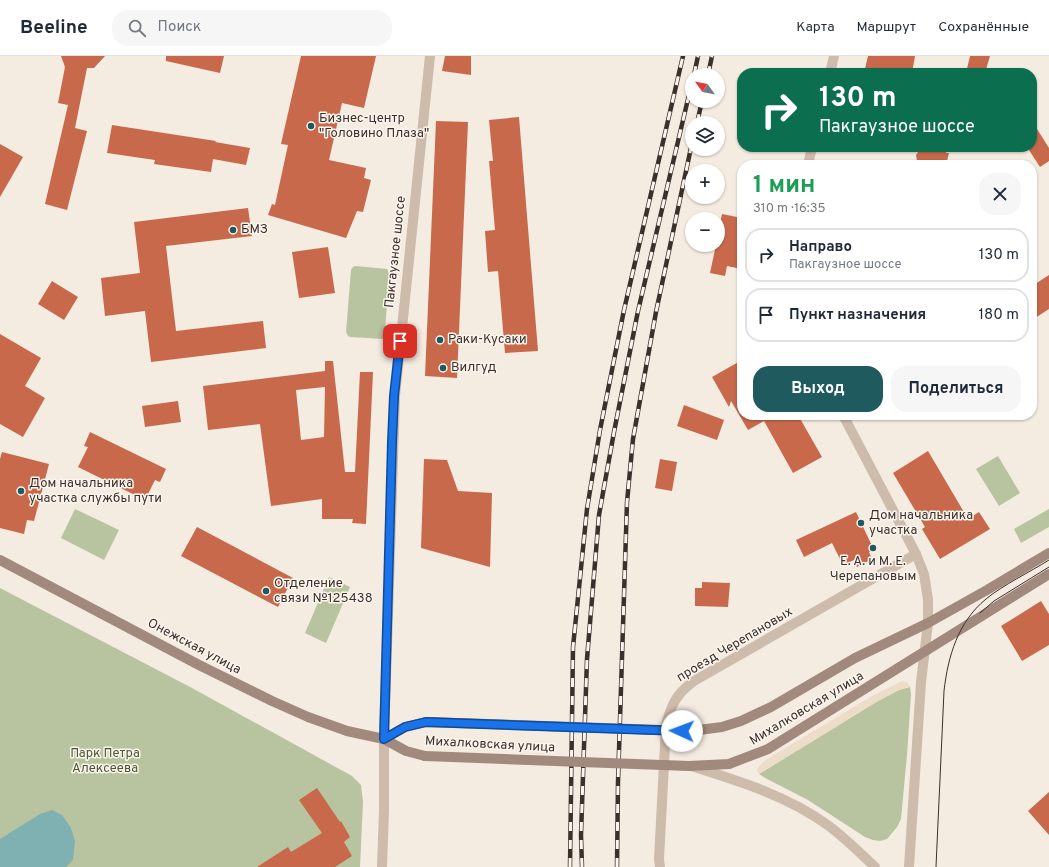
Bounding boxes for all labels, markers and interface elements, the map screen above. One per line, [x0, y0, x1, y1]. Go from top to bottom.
search box [112, 10, 392, 46]
text: Beeline [20, 16, 88, 40]
icon: search [126, 17, 148, 39]
text: Поиск [158, 18, 201, 37]
text: Карта [796, 19, 835, 36]
text: Маршрут [857, 19, 916, 36]
text: Сохранённые [938, 19, 1029, 36]
north arrow [685, 68, 725, 108]
map controls [685, 68, 725, 252]
text: 130 m [819, 81, 897, 117]
icon: right [753, 84, 805, 136]
place label: Бизнес-центр "Головино Плаза" [319, 111, 429, 142]
button: layers [685, 116, 725, 156]
text: Пакгаузное шоссе [819, 116, 975, 139]
marker: Бизнес-центр "Головино Плаза" [306, 121, 316, 131]
button: + [685, 164, 725, 204]
text: 1 мин [753, 171, 815, 201]
button: close [979, 173, 1021, 215]
street label: Пакгаузное шоссе [382, 195, 410, 309]
text: 310 m · 16:35 [753, 201, 826, 217]
button: − [685, 212, 725, 252]
place label: БМЗ [241, 222, 268, 238]
marker: БМЗ [228, 225, 238, 235]
text: Направо [789, 238, 852, 257]
icon: right [755, 244, 777, 266]
text: 130 m [979, 246, 1019, 265]
text: Пакгаузное шоссе [789, 257, 902, 273]
icon: arrive [755, 304, 777, 326]
text: Пункт назначения [789, 306, 926, 325]
text: 180 m [979, 306, 1019, 325]
pin [383, 324, 417, 358]
icon: arrive [389, 330, 411, 352]
place label: Раки-Кусаки [448, 332, 527, 348]
marker: Раки-Кусаки [435, 335, 445, 345]
place label: Вилгуд [451, 360, 497, 376]
marker: Вилгуд [438, 363, 448, 373]
button: Выход [753, 366, 883, 412]
button: Поделиться [891, 366, 1021, 412]
place label: Дом начальника участка службы пути [29, 476, 162, 507]
marker: Дом начальника участка службы пути [16, 486, 26, 496]
place label: Дом начальника участка [869, 508, 973, 539]
marker: Дом начальника участка [856, 518, 866, 528]
marker: Е. А. и М. Е. Черепановым [868, 543, 878, 553]
place label: Е. А. и М. Е. Черепановым [830, 554, 916, 585]
place label: Отделение связи №125438 [274, 576, 373, 607]
marker: Отделение связи №125438 [261, 586, 271, 596]
street label: проезд Черепановых [674, 604, 796, 686]
street label: Онежская улица [144, 616, 244, 678]
street label: Михалковская улица [747, 669, 867, 749]
position arrow [661, 710, 703, 752]
street label: Михалковская улица [424, 734, 556, 756]
park label: Парк Петра Алексеева [70, 746, 140, 777]

